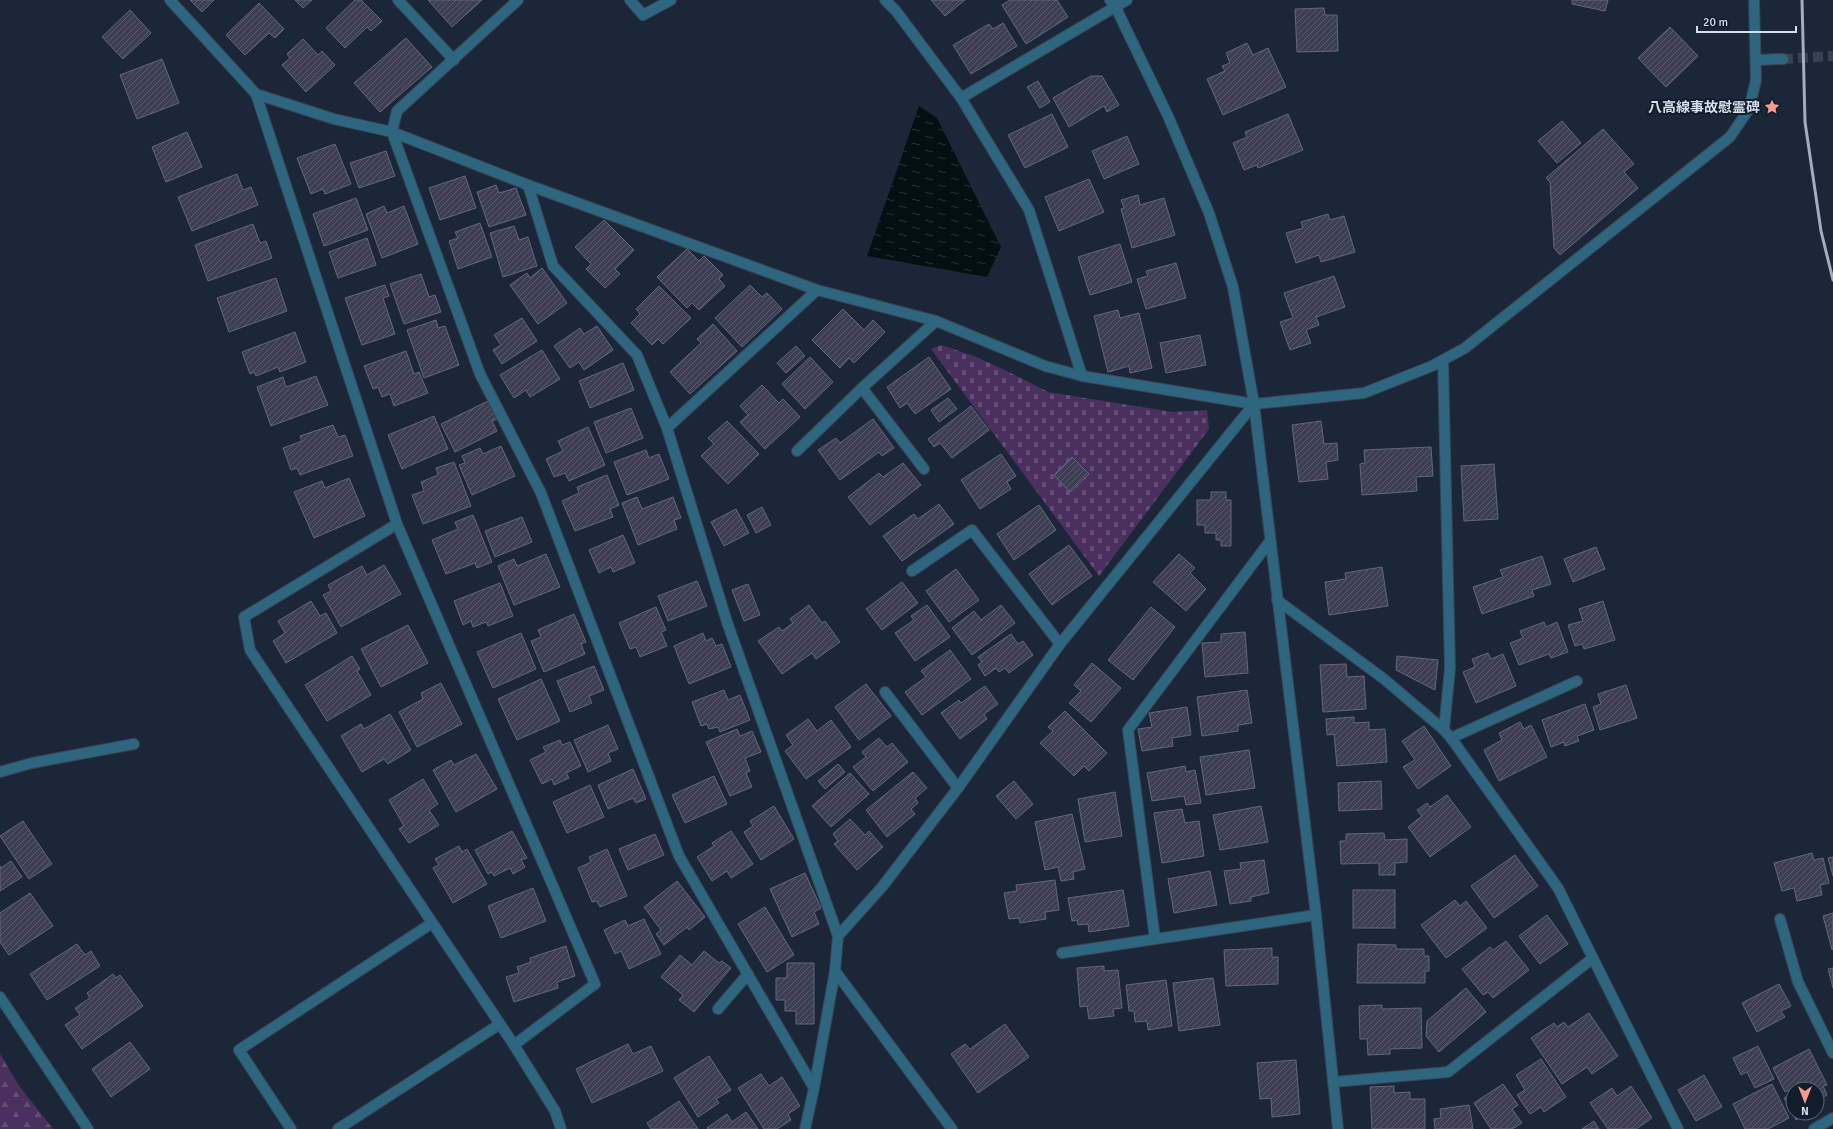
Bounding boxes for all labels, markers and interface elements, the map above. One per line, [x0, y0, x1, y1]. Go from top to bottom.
scale bar [1697, 8, 1796, 34]
text: 20 m [1703, 15, 1728, 30]
place icon: 八高線事故慰霊碑 [1763, 98, 1781, 116]
place label: 八高線事故慰霊碑 [1648, 99, 1760, 116]
north arrow [1785, 1081, 1825, 1121]
text: N [1801, 1104, 1809, 1117]

